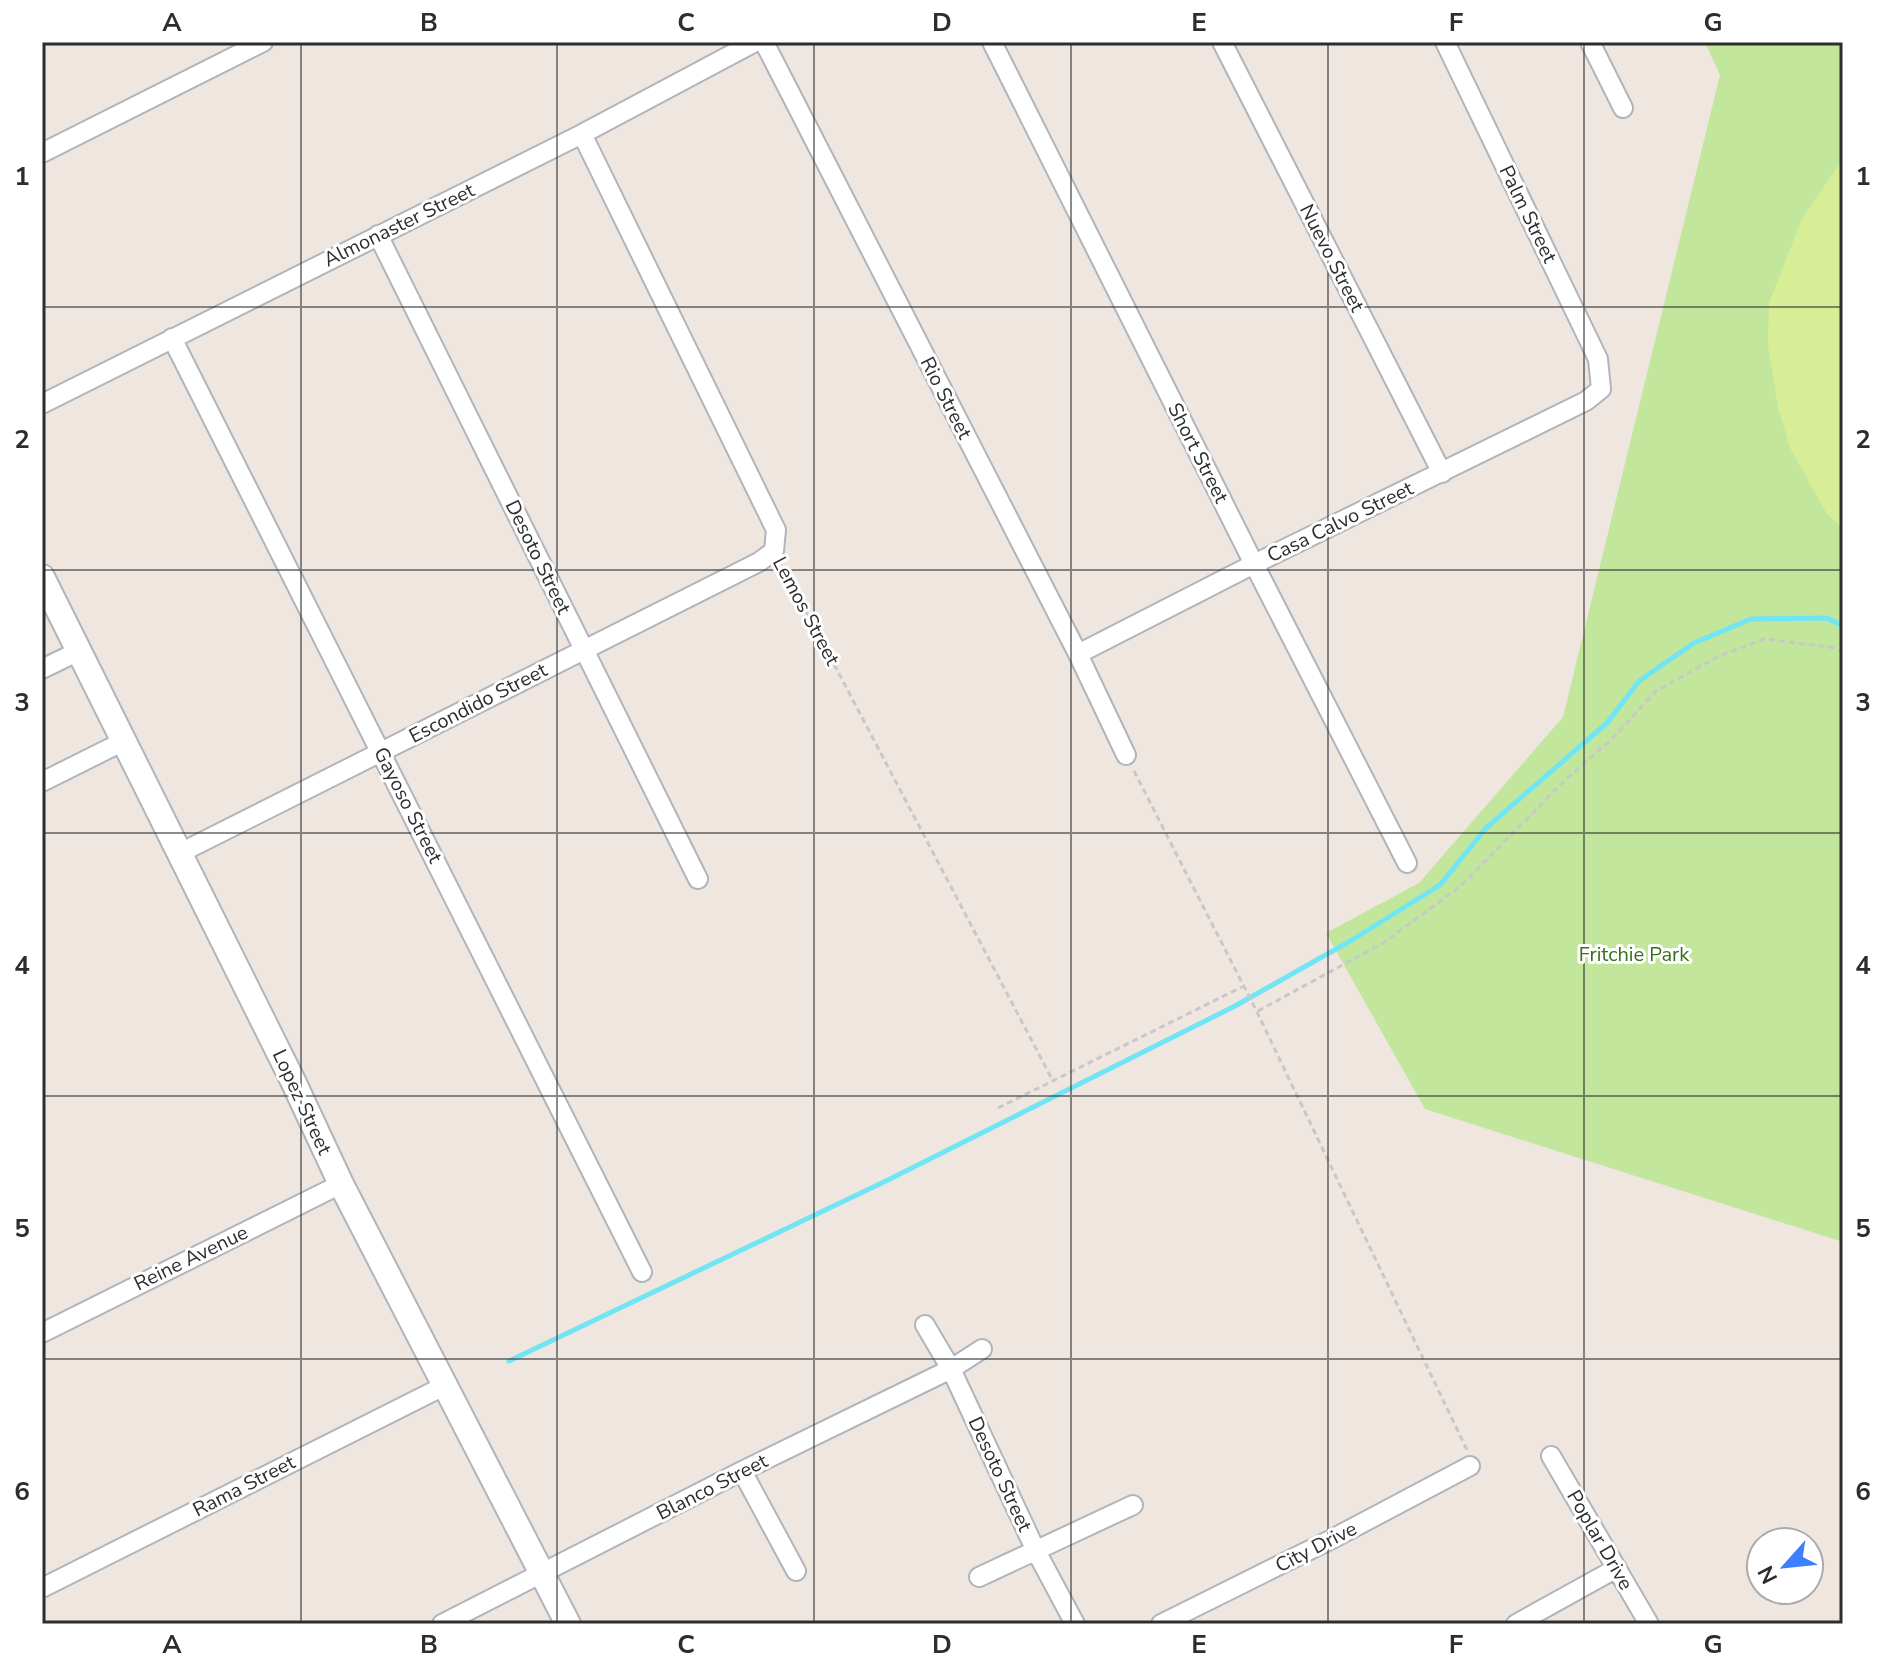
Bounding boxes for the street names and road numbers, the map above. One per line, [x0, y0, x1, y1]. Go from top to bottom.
street label: Palm Street [1493, 161, 1564, 268]
street label: Almonaster Street [319, 176, 480, 273]
street label: Nuevo Street [1293, 200, 1371, 317]
street label: Rio Street [914, 352, 979, 445]
street label: Short Street [1161, 398, 1235, 509]
street label: Casa Calvo Street [1262, 474, 1418, 569]
street label: Desoto Street [499, 495, 578, 619]
street label: Lemos Street [766, 552, 846, 671]
street label: Escondido Street [404, 656, 552, 749]
street label: Gayoso Street [367, 742, 449, 868]
street label: Lopez Street [266, 1045, 339, 1160]
street label: Reine Avenue [130, 1219, 252, 1297]
street label: Desoto Street [962, 1412, 1039, 1537]
street label: Blanco Street [652, 1447, 773, 1527]
street label: Rama Street [188, 1448, 301, 1523]
street label: Poplar Drive [1560, 1485, 1640, 1595]
street label: City Drive [1271, 1515, 1361, 1579]

